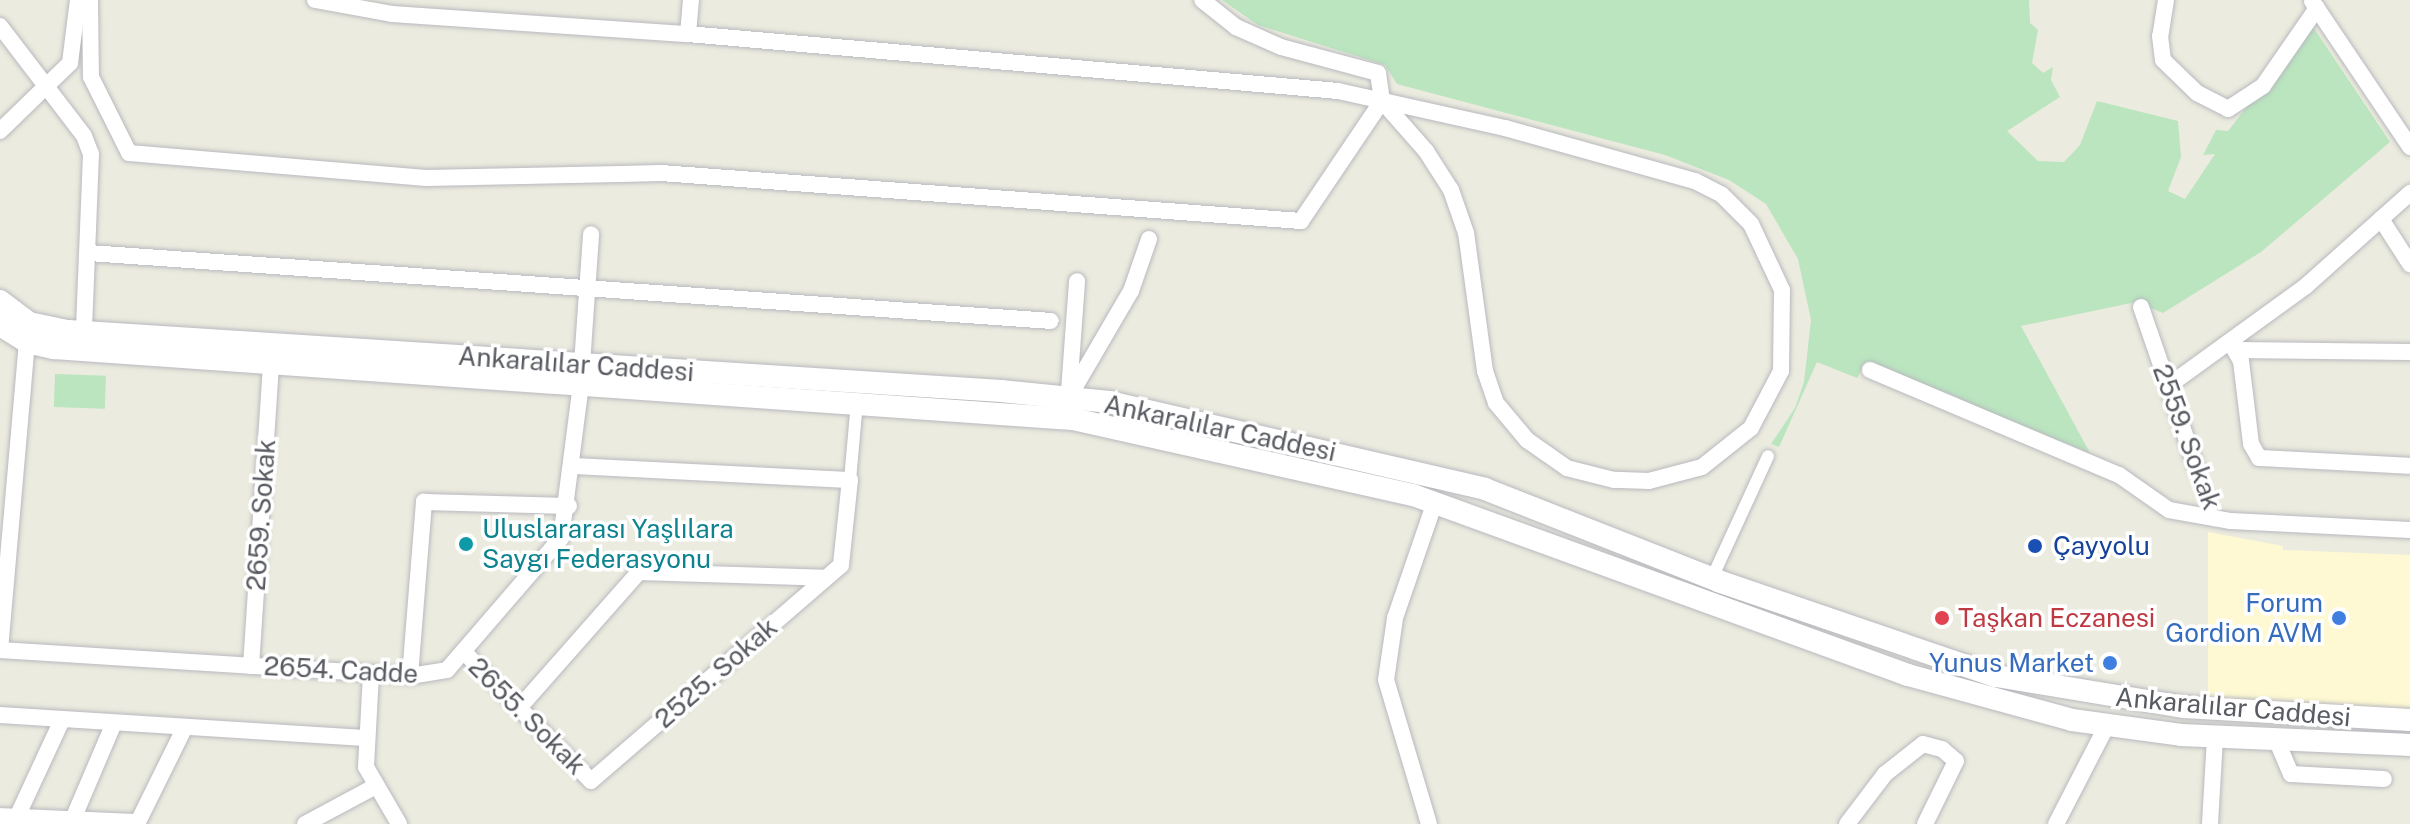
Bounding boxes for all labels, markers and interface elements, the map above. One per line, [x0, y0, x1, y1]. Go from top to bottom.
street label: Ankaralılar Caddesi [457, 340, 695, 388]
street label: 2559. Sokak [2146, 360, 2228, 514]
street label: Ankaralılar Caddesi [1101, 388, 1339, 468]
street label: 2659. Sokak [240, 438, 282, 592]
place label: Uluslararası Yaşlılara Saygı Federasyonu [482, 513, 734, 574]
place label: Çayyolu [2053, 530, 2150, 562]
marker: Uluslararası Yaşlılara Saygı Federasyonu [457, 535, 475, 553]
marker: Çayyolu [2024, 535, 2046, 557]
place label: Forum Gordion AVM [2165, 587, 2323, 648]
place label: Taşkan Eczanesi [1958, 602, 2155, 634]
marker: Taşkan Eczanesi [1933, 609, 1951, 627]
marker: Forum Gordion AVM [2330, 609, 2348, 627]
street label: 2525. Sokak [648, 611, 784, 735]
place label: Yunus Market [1929, 647, 2094, 679]
street label: 2654. Cadde [263, 650, 419, 690]
street label: 2655. Sokak [462, 651, 592, 781]
marker: Yunus Market [2101, 654, 2119, 672]
street label: Ankaralılar Caddesi [2114, 681, 2352, 733]

